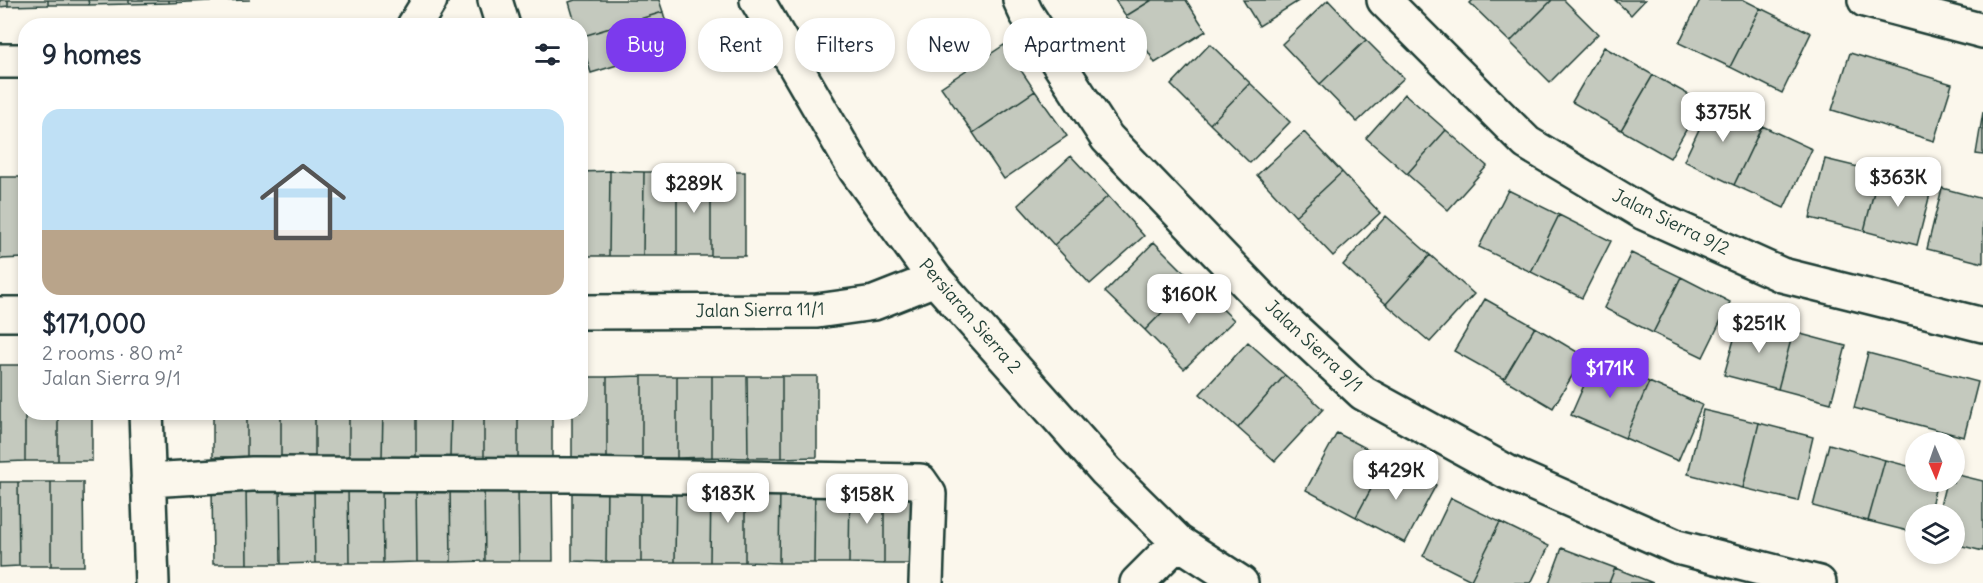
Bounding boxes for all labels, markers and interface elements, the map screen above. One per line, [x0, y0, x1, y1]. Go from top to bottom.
chip: Buy [606, 18, 686, 72]
chip: Rent [698, 18, 783, 72]
chip: Filters [795, 18, 895, 72]
chip: New [907, 18, 991, 72]
chip: Apartment [1003, 18, 1147, 72]
text: 9 homes [42, 38, 141, 71]
icon: filters [531, 38, 564, 71]
pin: $375K [1681, 92, 1765, 143]
text: $375K [1695, 99, 1751, 124]
icon: home [249, 148, 357, 256]
pin: $363K [1856, 157, 1940, 208]
pin: $289K [652, 163, 736, 214]
text: $363K [1869, 164, 1927, 189]
text: $289K [665, 170, 723, 195]
street label: Jalan Sierra 9/2 [1609, 183, 1734, 260]
street label: Persiaran Sierra 2 [914, 254, 1027, 378]
pin: $160K [1147, 274, 1231, 325]
text: $160K [1161, 281, 1217, 306]
street label: Jalan Sierra 9/1 [1261, 295, 1368, 397]
street label: Jalan Sierra 11/1 [695, 297, 825, 322]
pin: $251K [1717, 303, 1801, 354]
text: $171,000 [42, 307, 146, 340]
text: $251K [1732, 310, 1786, 335]
text: 2 rooms · 80 m² [42, 340, 183, 365]
pin: $171K [1568, 348, 1652, 399]
text: $171K [1586, 355, 1634, 380]
text: Jalan Sierra 9/1 [42, 365, 181, 390]
north arrow [1905, 432, 1965, 492]
map controls [1905, 432, 1965, 564]
pin: $429K [1354, 450, 1438, 501]
text: $429K [1367, 457, 1425, 482]
pin: $183K [686, 473, 770, 524]
pin: $158K [825, 474, 909, 525]
text: $183K [701, 480, 755, 505]
text: $158K [840, 481, 894, 506]
button: layers [1905, 504, 1965, 564]

